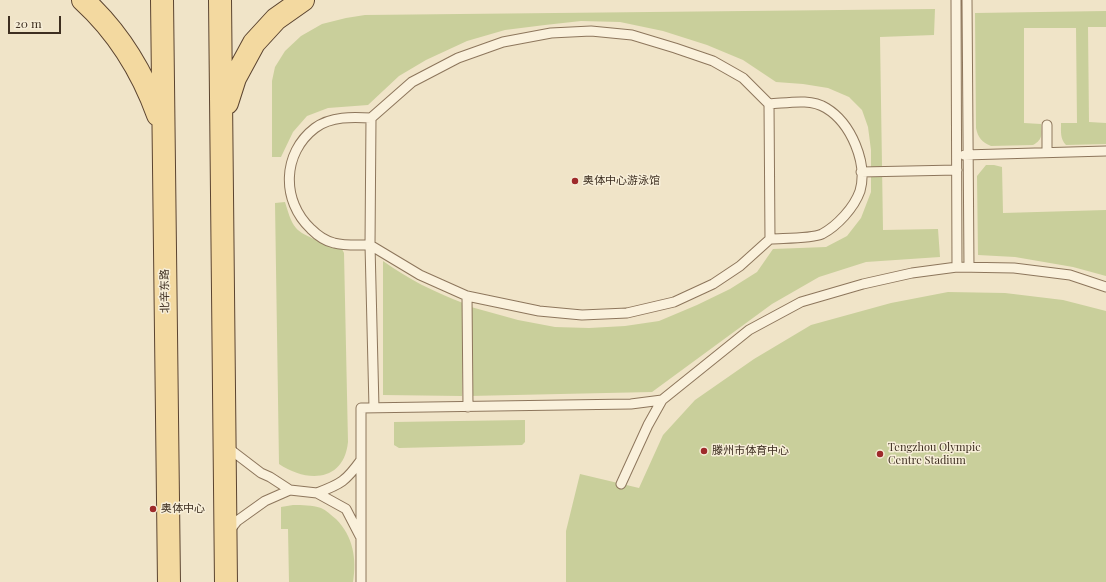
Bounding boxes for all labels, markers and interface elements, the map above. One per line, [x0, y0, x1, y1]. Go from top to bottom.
scale bar [10, 8, 63, 34]
text: 20 m [15, 15, 42, 31]
place label: 奥体中心游泳馆 [583, 174, 660, 188]
marker: 奥体中心游泳馆 [570, 176, 580, 186]
street label: 北辛东路 [158, 269, 172, 313]
place label: Tengzhou Olympic Centre Stadium [888, 441, 981, 467]
place label: 滕州市体育中心 [712, 444, 789, 458]
marker: 滕州市体育中心 [699, 446, 709, 456]
marker: Tengzhou Olympic Centre Stadium [875, 449, 885, 459]
place label: 奥体中心 [161, 502, 205, 516]
marker: 奥体中心 [148, 504, 158, 514]

